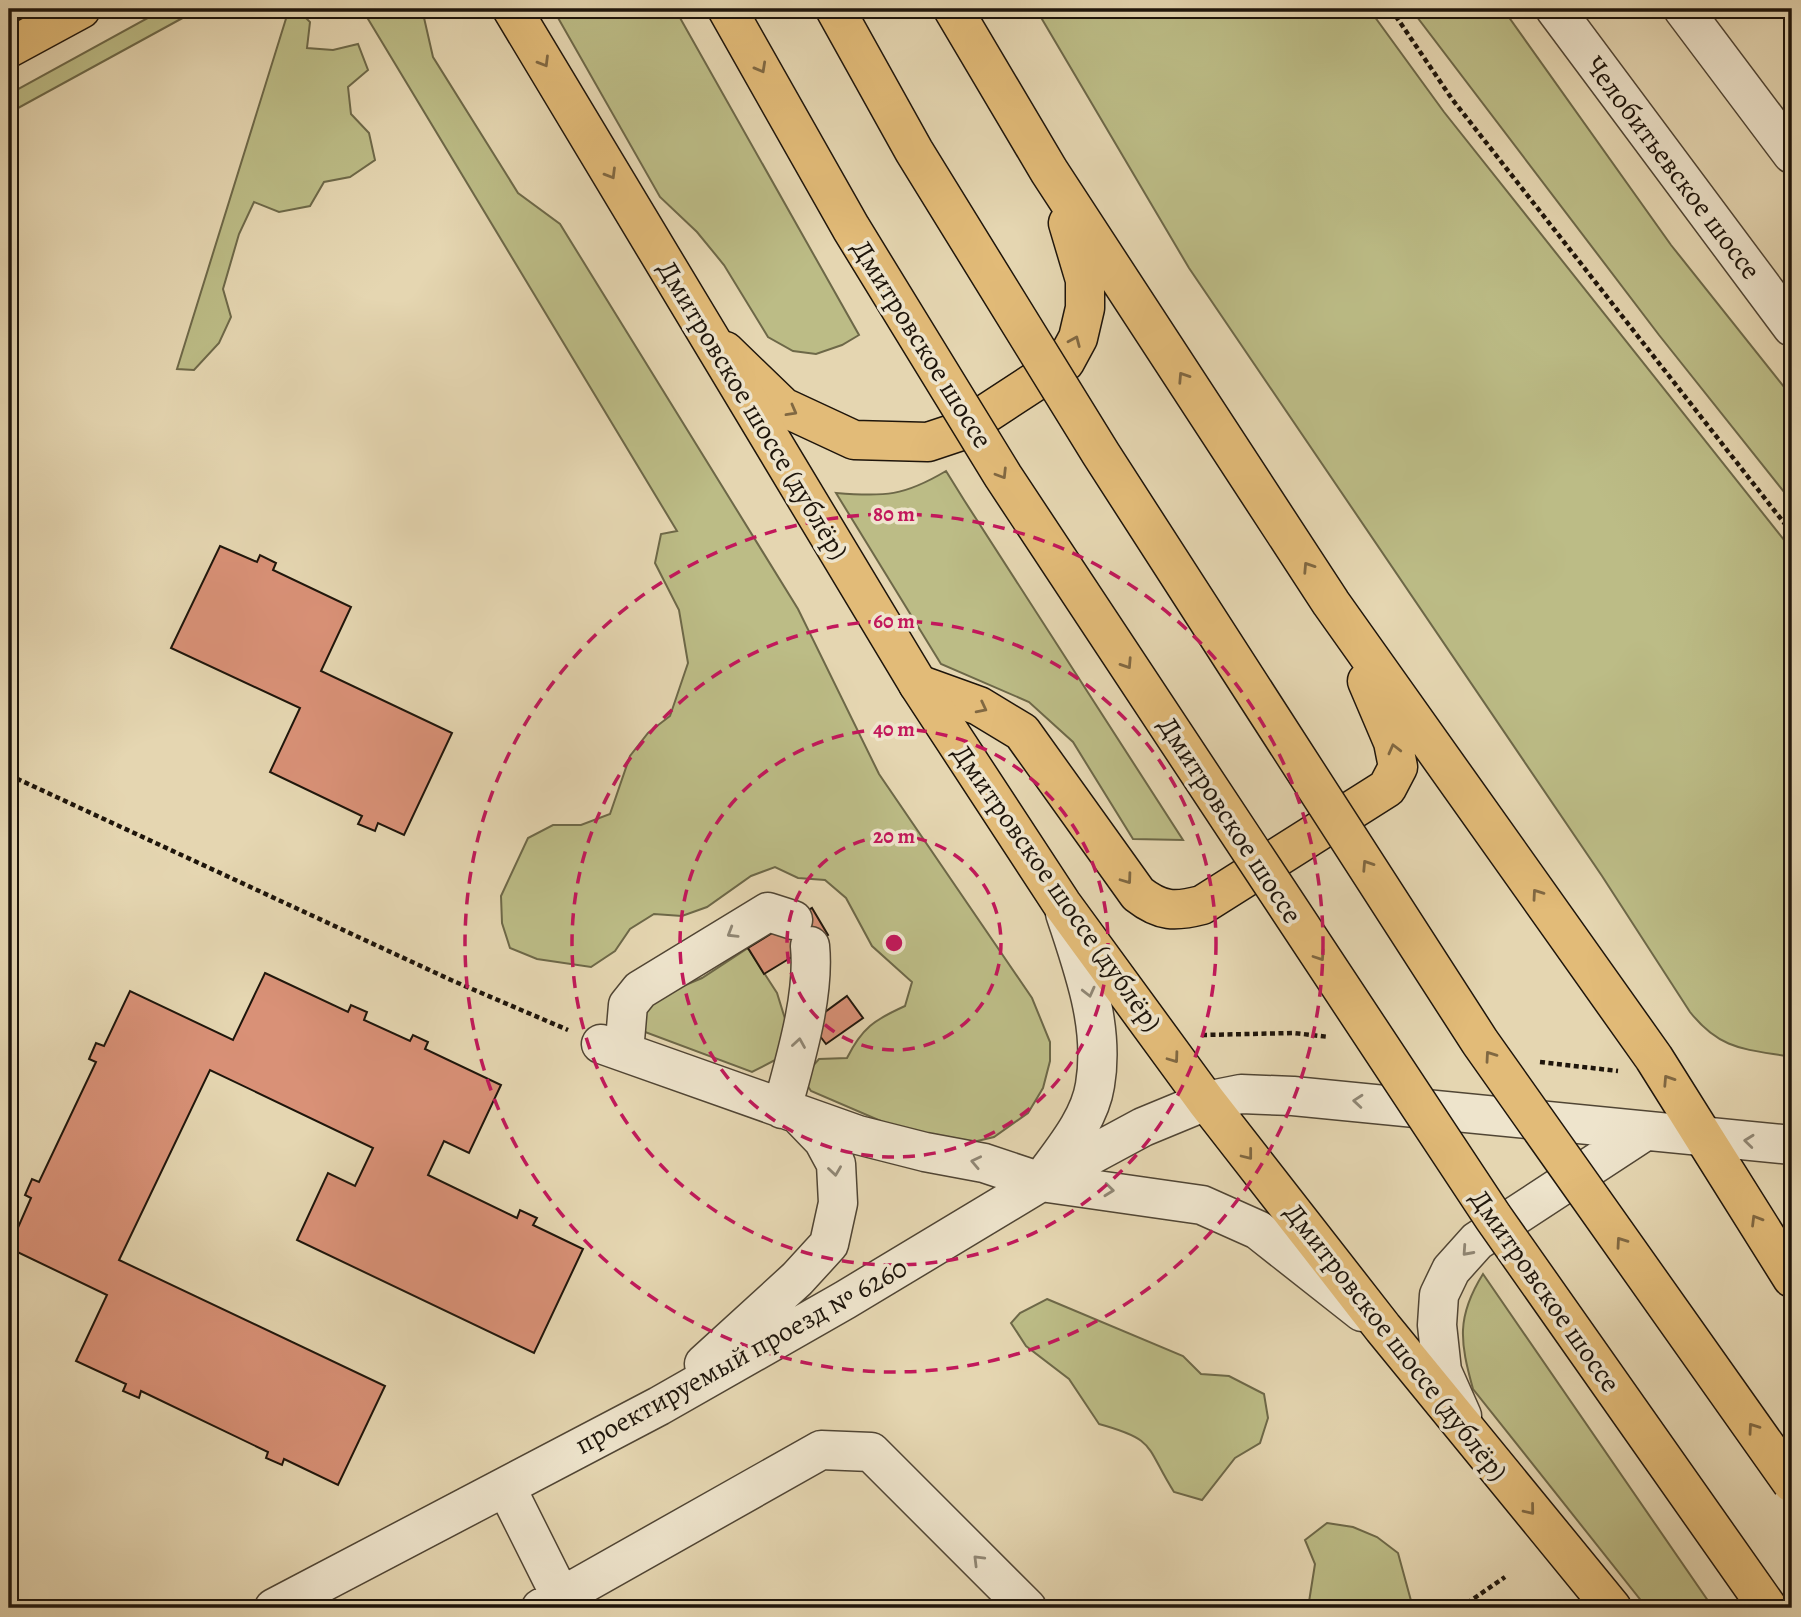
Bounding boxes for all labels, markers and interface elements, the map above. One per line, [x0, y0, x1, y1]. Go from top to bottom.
street label: Челобитьевское шоссе [1576, 48, 1770, 288]
one-way arrow [536, 54, 549, 67]
one-way arrow [753, 61, 766, 74]
one-way arrow [603, 166, 616, 179]
street label: Дмитровское шоссе [842, 232, 1002, 456]
street label: Дмитровское шоссе (дублёр) [648, 253, 858, 567]
one-way arrow [1067, 336, 1081, 348]
one-way arrow [1179, 371, 1192, 384]
one-way arrow [785, 403, 797, 416]
one-way arrow [993, 467, 1006, 480]
text: 80 m [873, 500, 915, 528]
one-way arrow [1303, 562, 1316, 575]
text: 60 m [873, 607, 915, 635]
one-way arrow [1119, 657, 1132, 670]
one-way arrow [975, 700, 987, 714]
street label: Дмитровское шоссе [1149, 709, 1311, 931]
text: 40 m [873, 715, 915, 743]
street label: Дмитровское шоссе (дублёр) [943, 737, 1171, 1039]
one-way arrow [1388, 743, 1402, 755]
text: 20 m [873, 822, 915, 850]
one-way arrow [1362, 860, 1375, 873]
one-way arrow [1119, 871, 1132, 884]
one-way arrow [1533, 889, 1545, 902]
one-way arrow [727, 925, 740, 938]
centre of rings [882, 931, 906, 955]
one-way arrow [1312, 949, 1325, 962]
one-way arrow [1081, 986, 1095, 998]
one-way arrow [791, 1037, 806, 1048]
one-way arrow [1166, 1050, 1179, 1063]
one-way arrow [1486, 1051, 1498, 1064]
one-way arrow [1663, 1074, 1676, 1087]
one-way arrow [1352, 1094, 1363, 1109]
one-way arrow [1743, 1134, 1754, 1149]
one-way arrow [1239, 1147, 1252, 1160]
one-way arrow [970, 1155, 982, 1170]
one-way arrow [827, 1165, 842, 1177]
one-way arrow [1103, 1182, 1115, 1197]
street label: Дмитровское шоссе [1461, 1182, 1629, 1400]
street label: Дмитровское шоссе (дублёр) [1275, 1195, 1517, 1489]
one-way arrow [1751, 1214, 1764, 1227]
one-way arrow [1617, 1237, 1630, 1250]
one-way arrow [1463, 1243, 1475, 1256]
street label: проектируемый проезд № 6260 [568, 1249, 914, 1463]
one-way arrow [1749, 1423, 1761, 1436]
one-way arrow [1522, 1502, 1534, 1515]
one-way arrow [974, 1556, 987, 1569]

